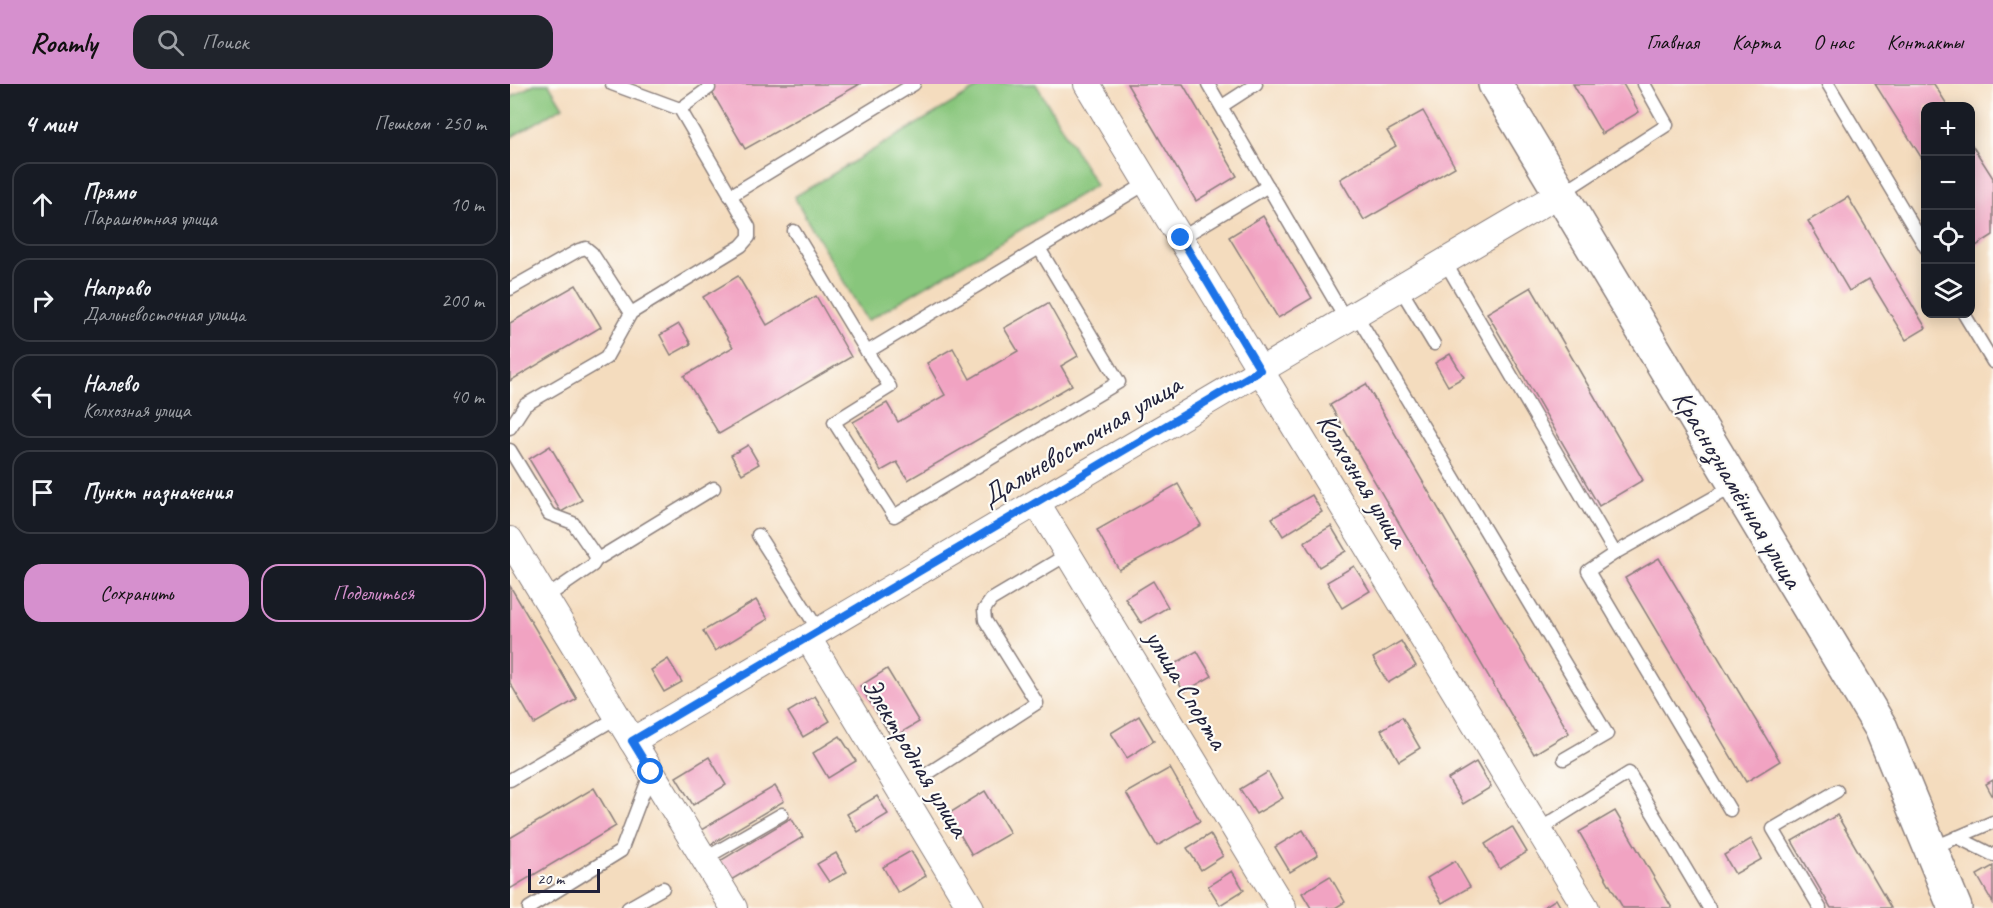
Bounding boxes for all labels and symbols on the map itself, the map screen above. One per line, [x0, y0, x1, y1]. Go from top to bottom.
route end [1167, 224, 1193, 250]
street label: Дальневосточная улица [975, 365, 1189, 513]
street label: Краснознамённая улица [1664, 384, 1812, 596]
street label: Колхозная улица [1309, 407, 1418, 555]
street label: улица Спорта [1137, 621, 1237, 757]
street label: Электродная улица [855, 671, 978, 845]
route start [637, 758, 663, 784]
scale bar [528, 866, 600, 894]

